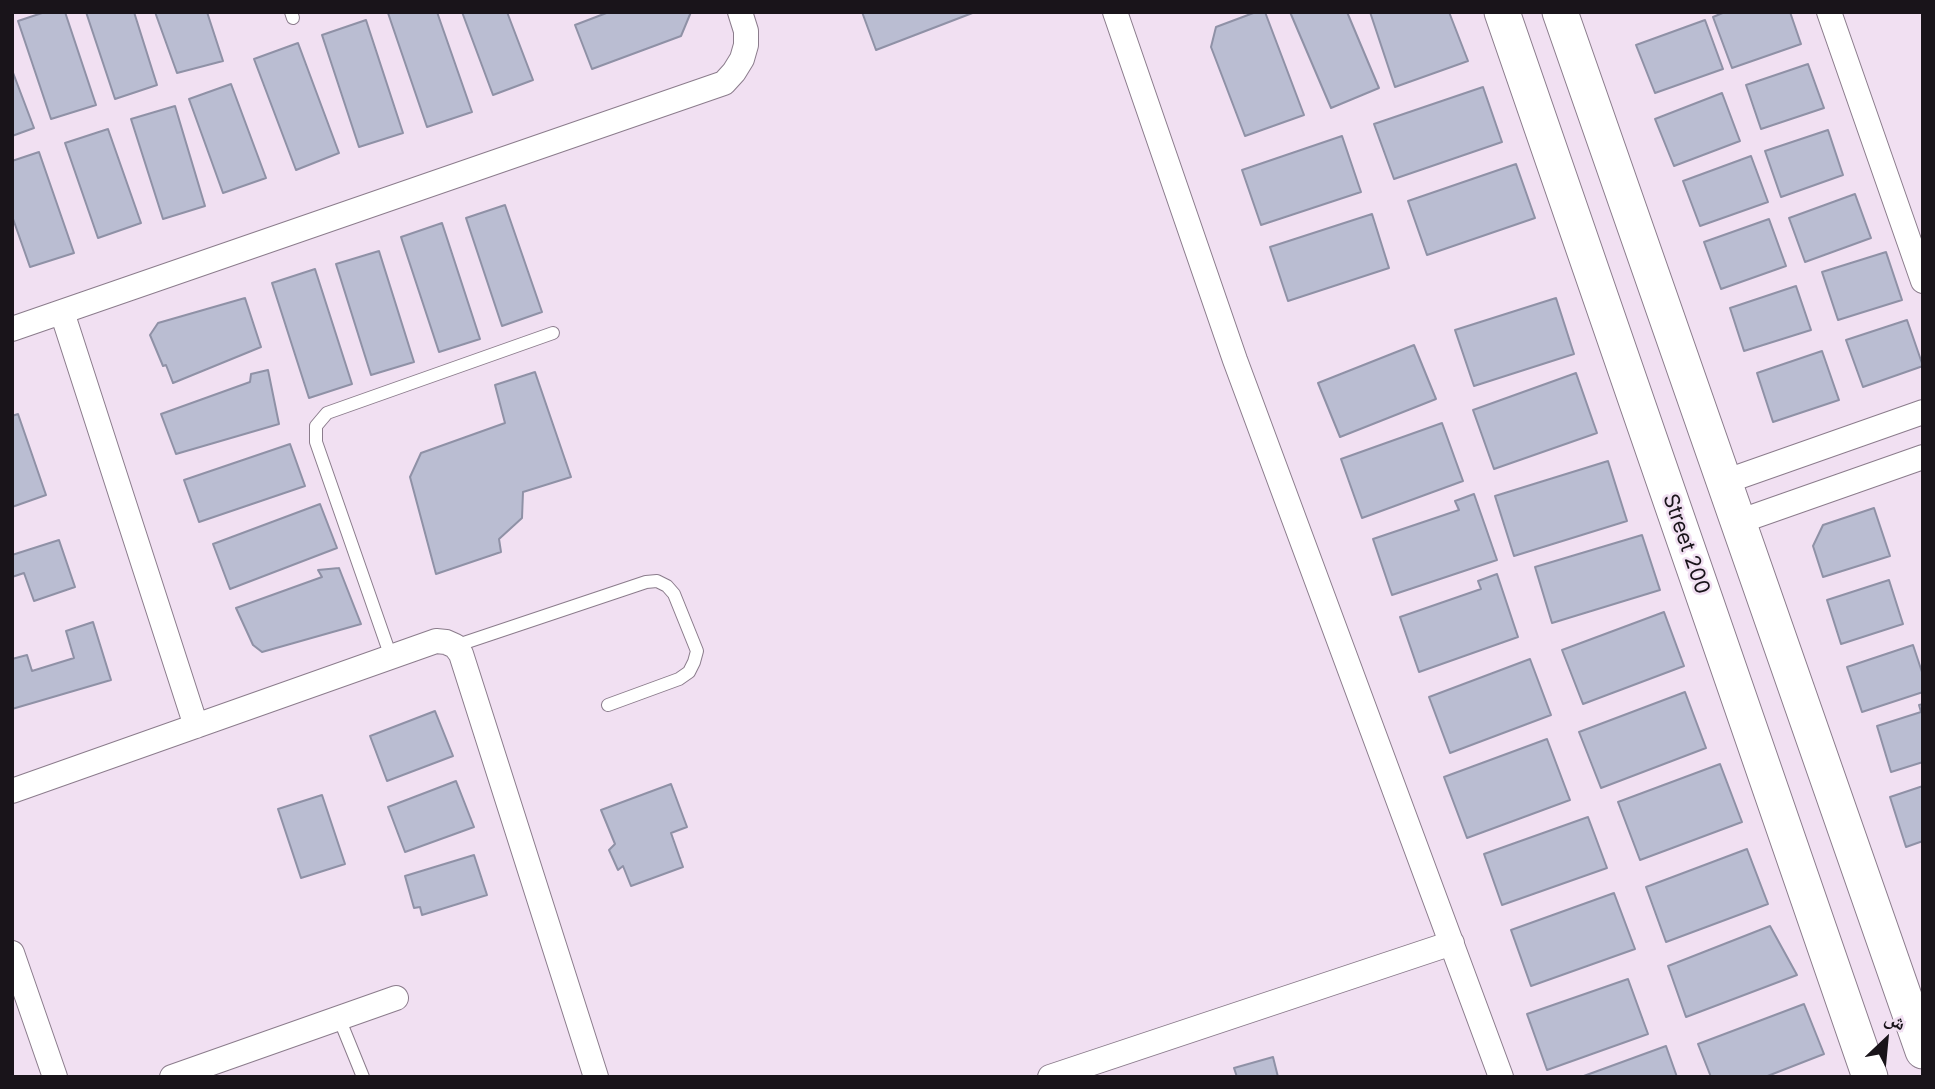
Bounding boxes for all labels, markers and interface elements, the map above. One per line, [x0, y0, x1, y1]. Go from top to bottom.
street label: Street 200 [1657, 491, 1715, 597]
north arrow [1851, 1005, 1921, 1075]
text: ش [1881, 1006, 1910, 1035]

